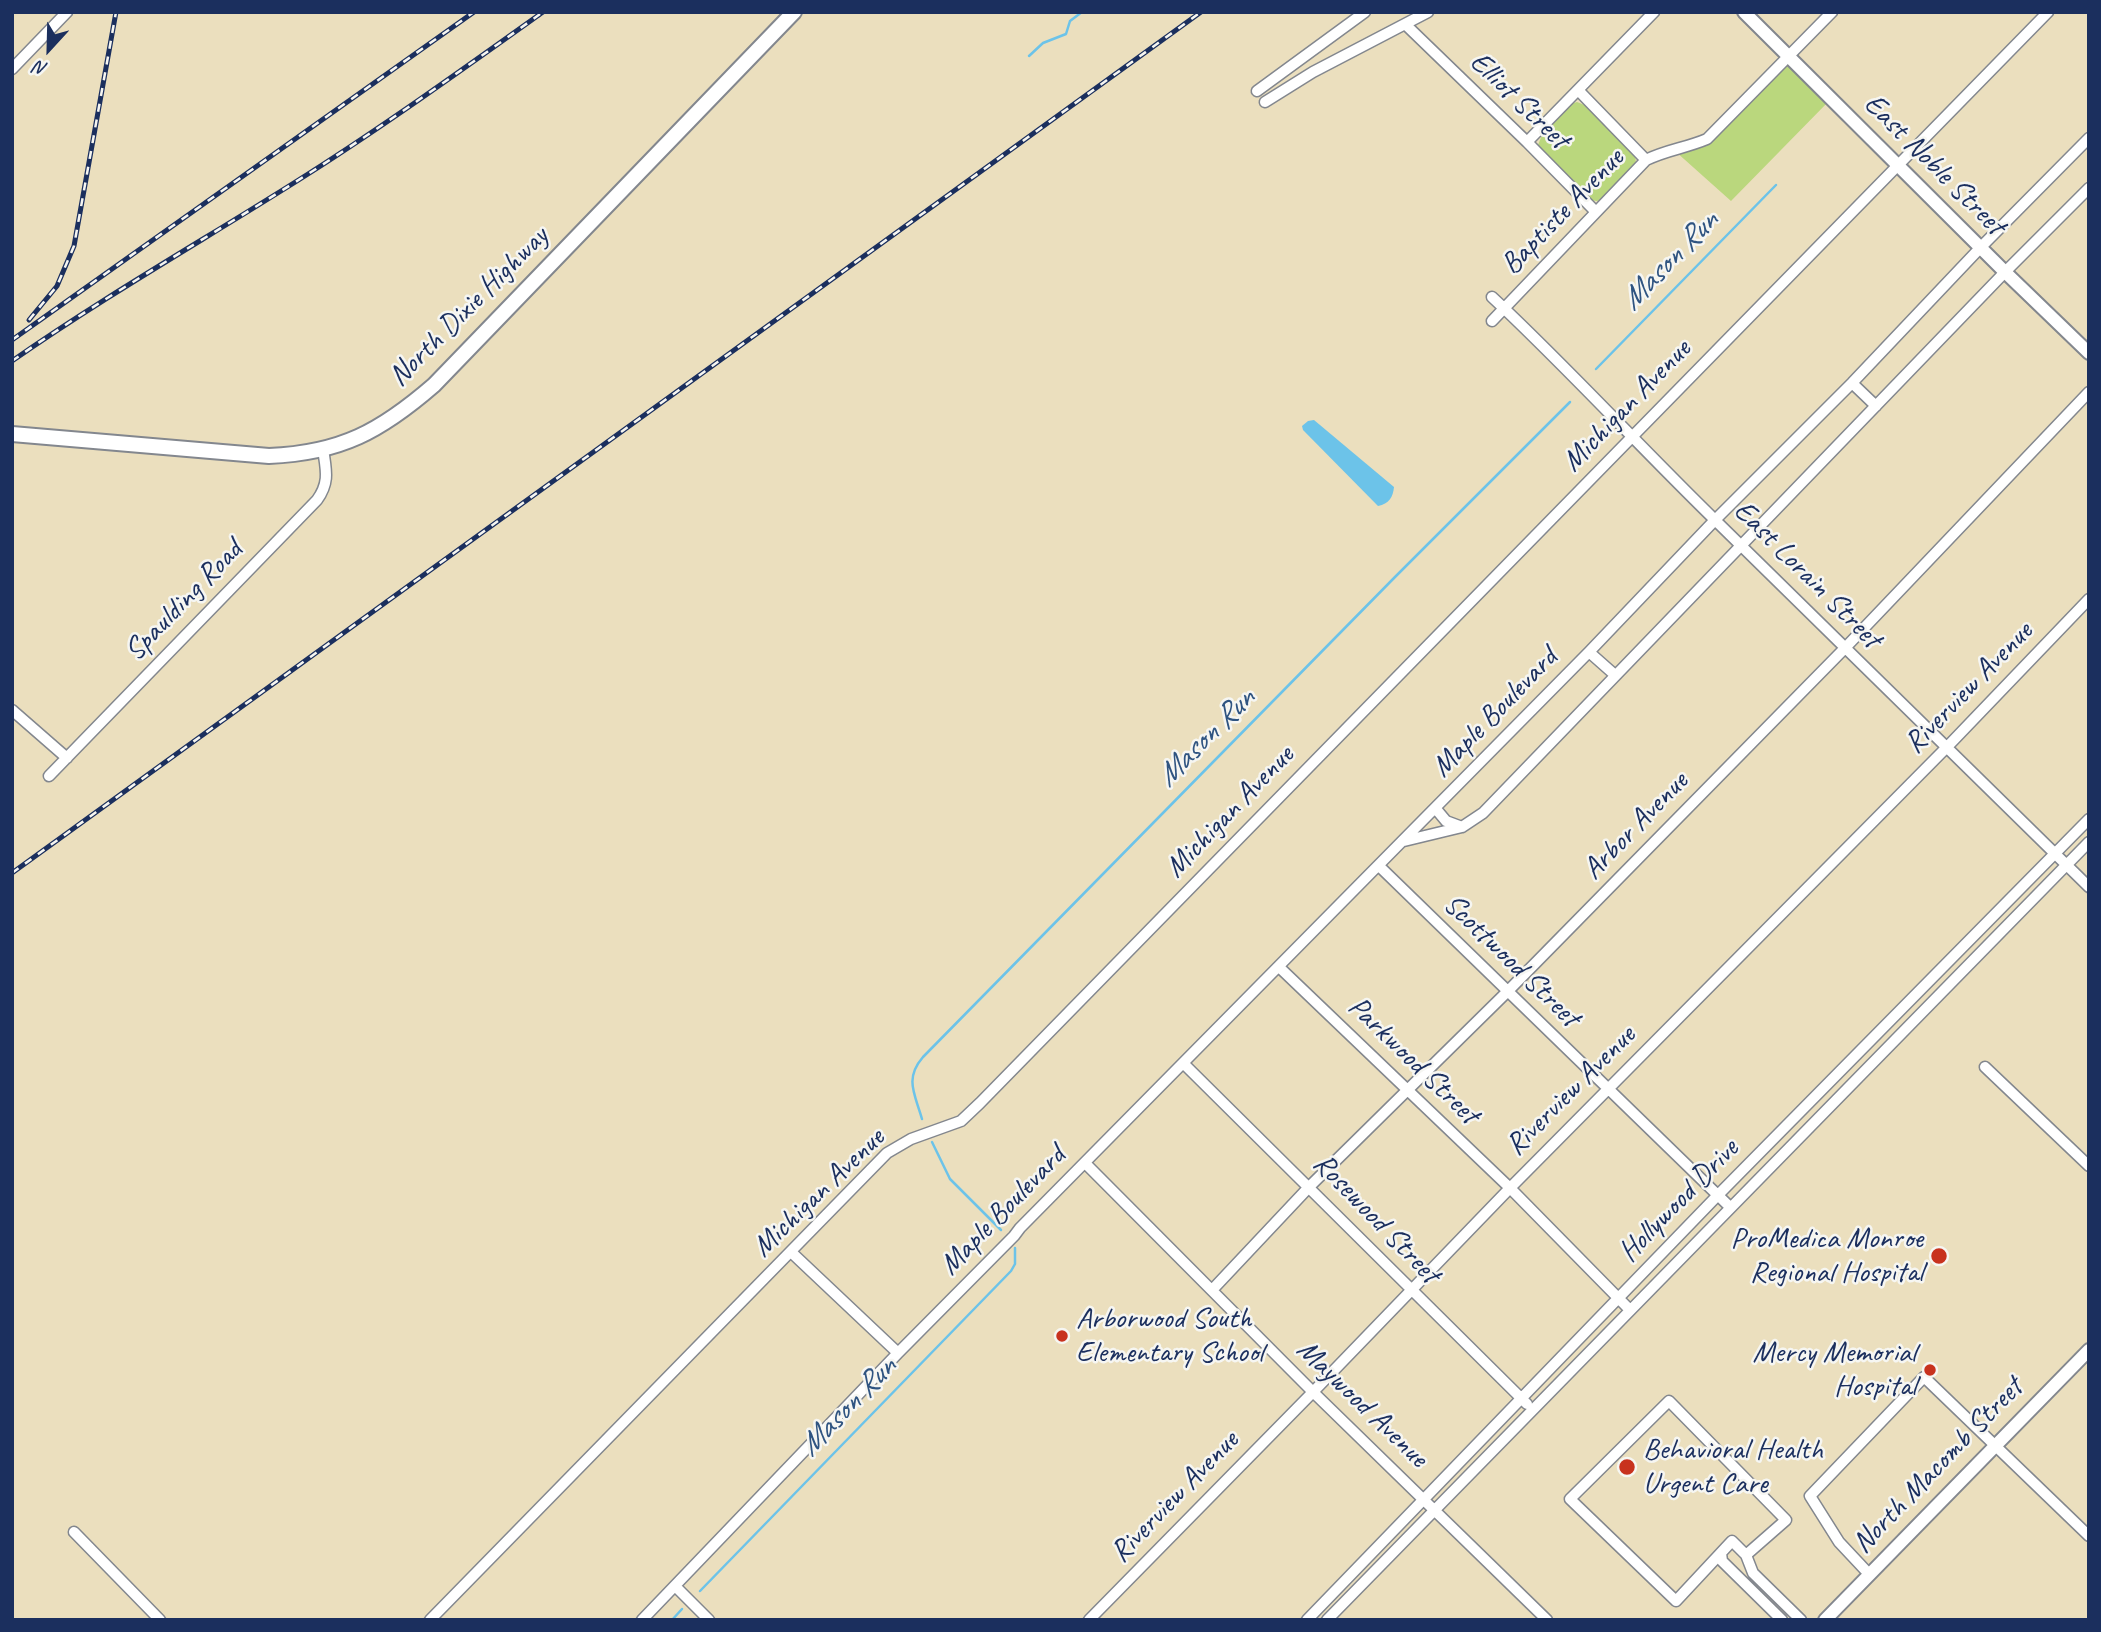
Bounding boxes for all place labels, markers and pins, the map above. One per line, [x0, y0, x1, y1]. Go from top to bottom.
place label: ProMedica Monroe Regional Hospital [1731, 1221, 1923, 1292]
marker: ProMedica Monroe Regional Hospital [1929, 1246, 1949, 1266]
place label: Arborwood South Elementary School [1076, 1301, 1263, 1372]
marker: Arborwood South Elementary School [1054, 1328, 1070, 1344]
place label: Mercy Memorial Hospital [1753, 1335, 1916, 1406]
marker: Mercy Memorial Hospital [1922, 1362, 1938, 1378]
place label: Behavioral Health Urgent Care [1643, 1432, 1823, 1502]
marker: Behavioral Health Urgent Care [1617, 1457, 1637, 1477]

